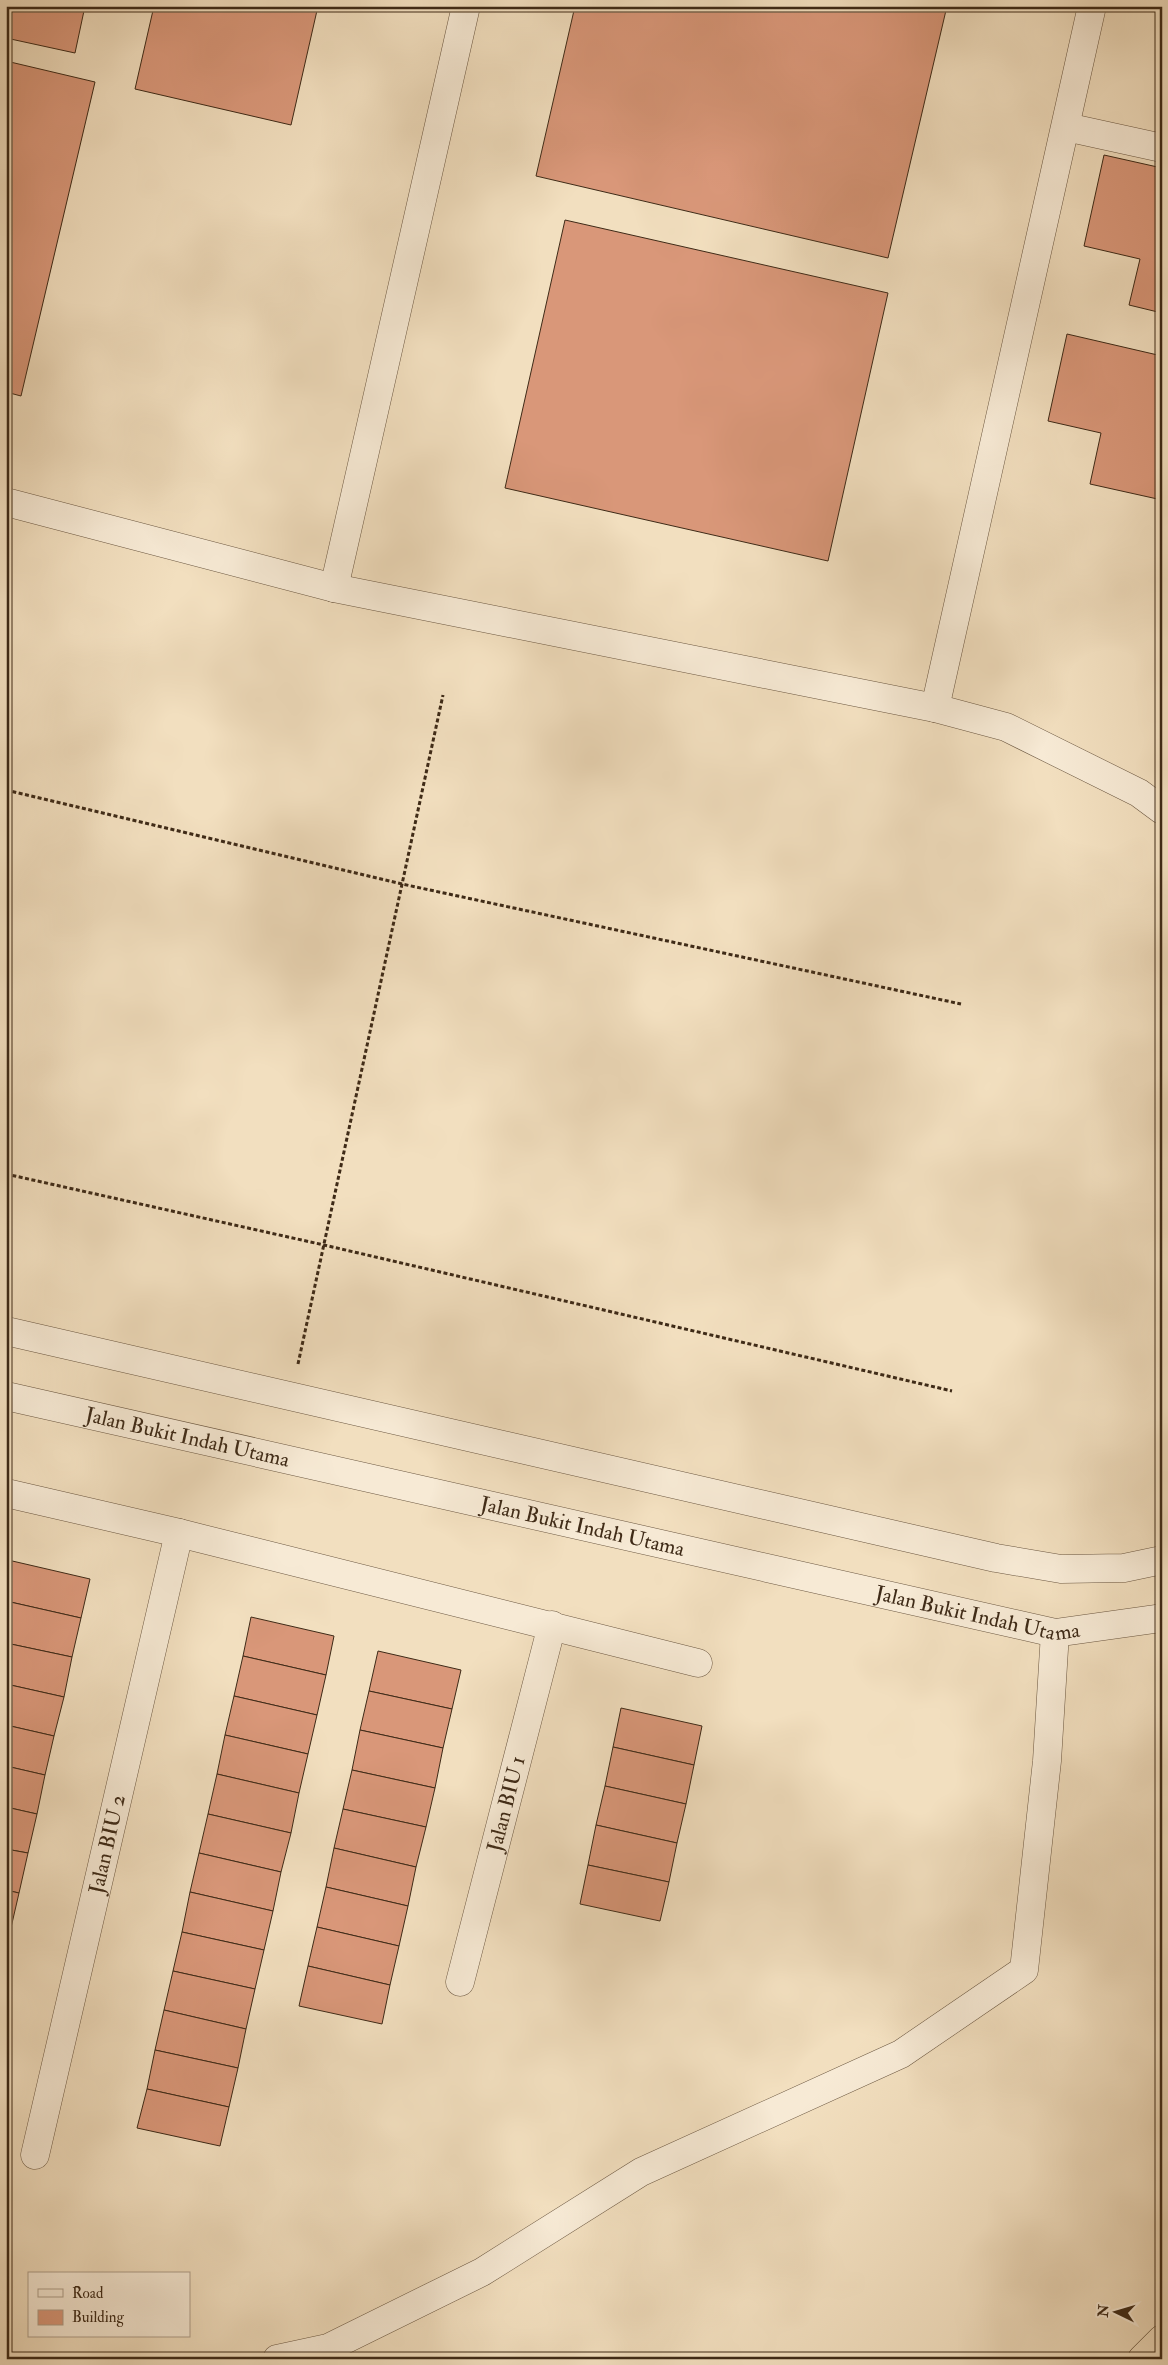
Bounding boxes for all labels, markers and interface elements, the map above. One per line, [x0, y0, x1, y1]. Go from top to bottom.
street label: Jalan Bukit Indah Utama [82, 1401, 292, 1473]
street label: Jalan Bukit Indah Utama [477, 1490, 688, 1562]
street label: Jalan Bukit Indah Utama [872, 1579, 1082, 1646]
street label: Jalan BIU 1 [480, 1753, 531, 1855]
street label: Jalan BIU 2 [82, 1792, 131, 1897]
legend [28, 2272, 190, 2338]
text: Road [72, 2284, 104, 2303]
north arrow [1090, 2288, 1140, 2338]
text: N [1094, 2303, 1113, 2319]
text: Building [72, 2308, 124, 2327]

